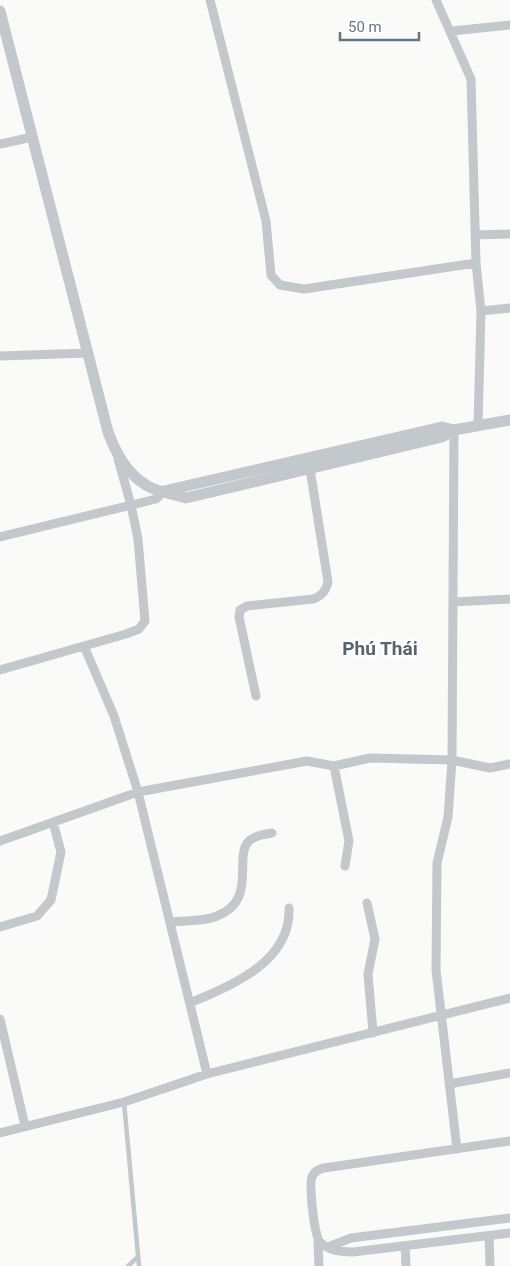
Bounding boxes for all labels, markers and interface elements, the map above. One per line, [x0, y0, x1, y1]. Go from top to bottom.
scale bar [340, 10, 419, 42]
text: 50 m [348, 18, 382, 36]
district label: Phú Thái [342, 637, 418, 660]

